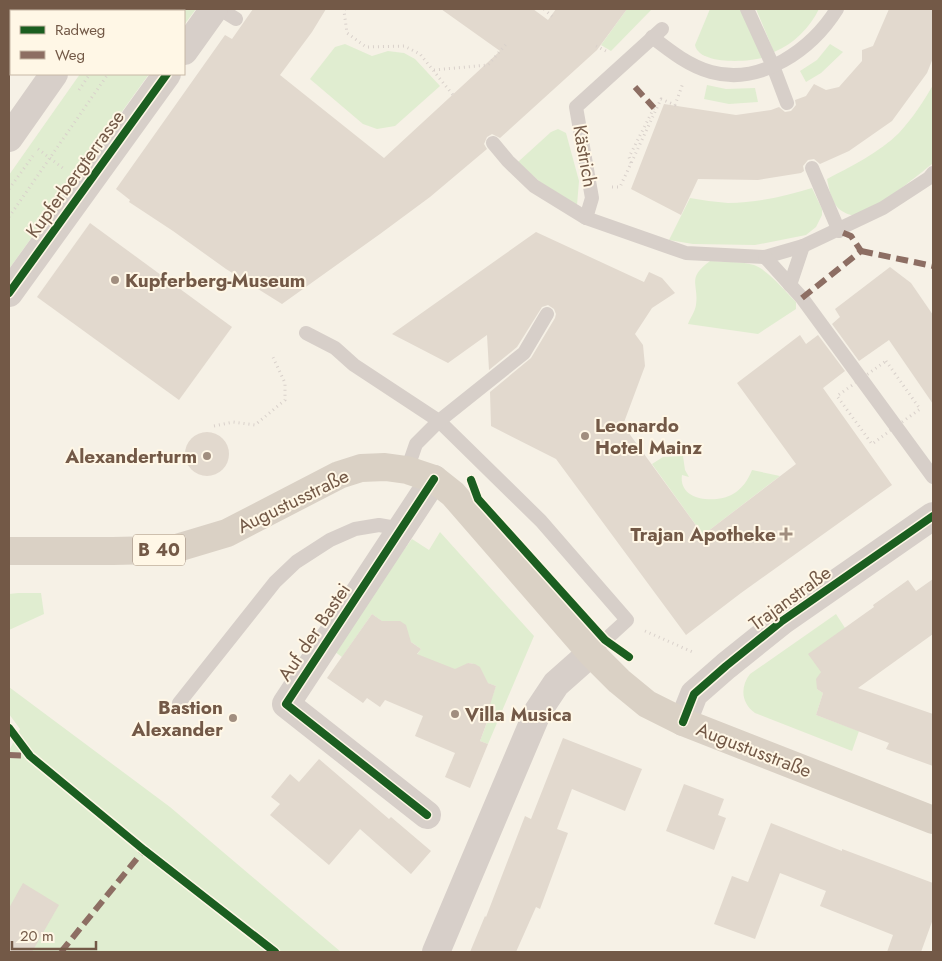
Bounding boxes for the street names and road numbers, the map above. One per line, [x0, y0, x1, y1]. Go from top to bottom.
street label: Kupferbergterrasse [19, 104, 131, 243]
street label: Kästrich [566, 123, 604, 189]
street label: Augustusstraße [233, 462, 354, 540]
road number: B 40 [133, 534, 185, 566]
street label: Trajanstraße [744, 559, 837, 637]
street label: Auf der Bastei [271, 578, 357, 686]
street label: Augustusstraße [693, 716, 816, 784]

